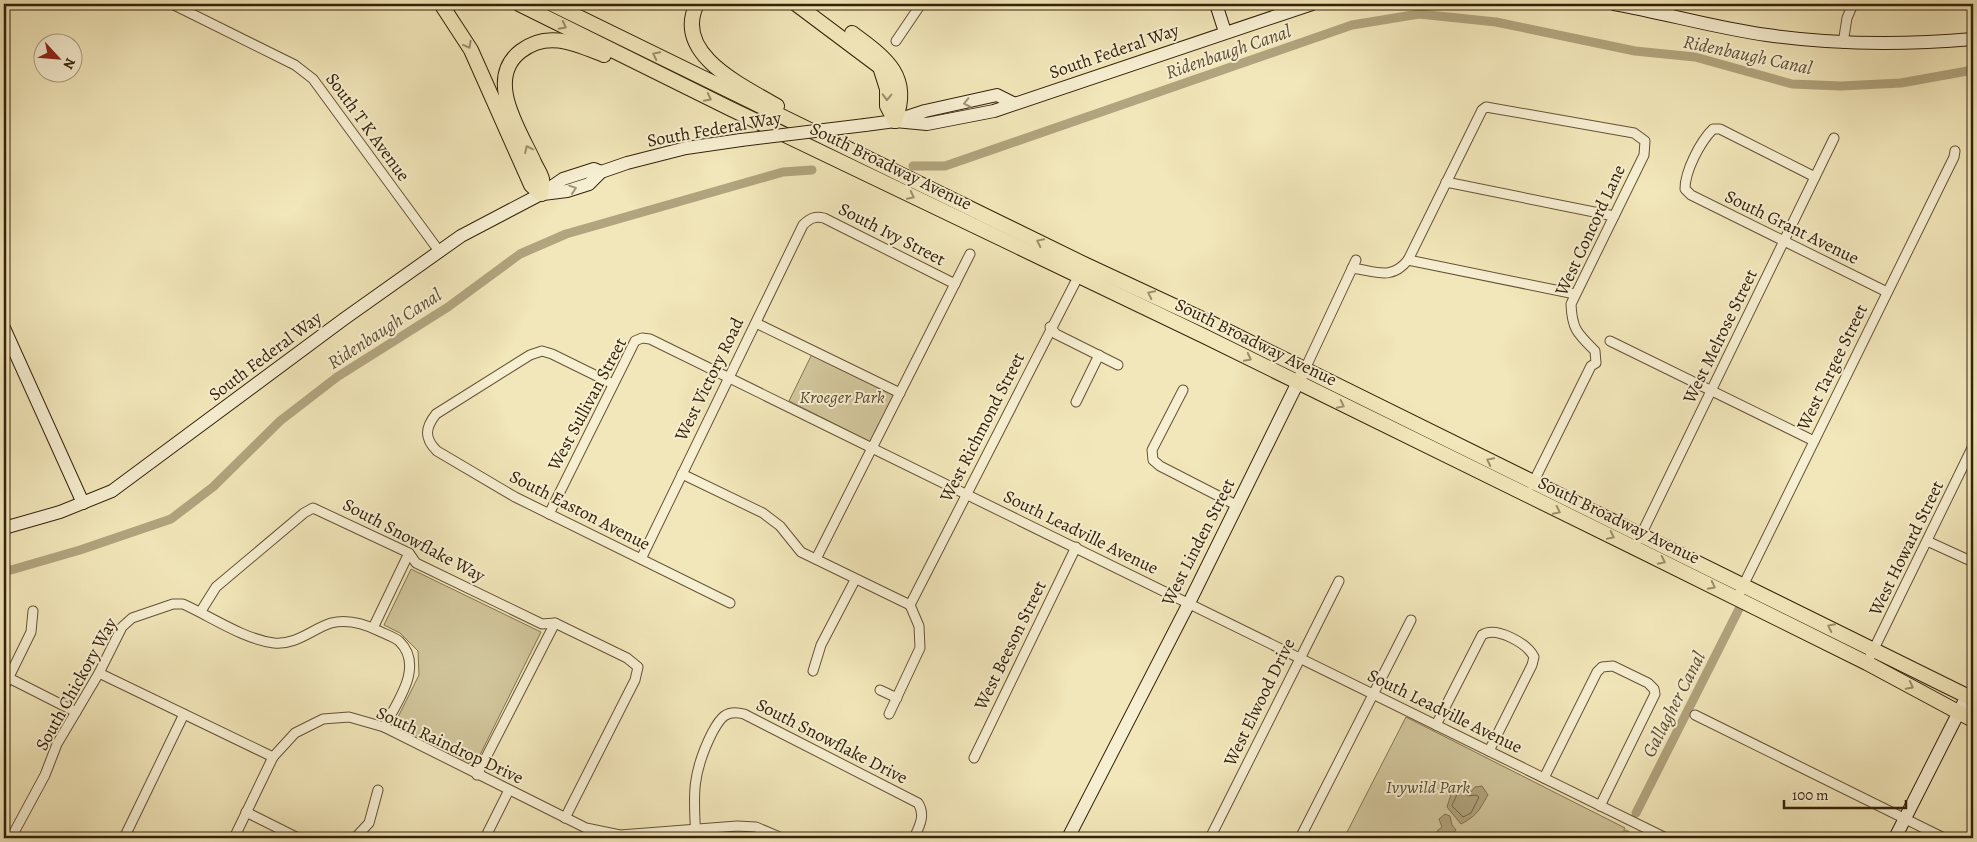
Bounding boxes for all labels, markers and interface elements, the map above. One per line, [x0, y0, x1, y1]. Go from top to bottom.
street label: South Federal Way [1046, 17, 1183, 84]
water label: Ridenbaugh Canal [1162, 18, 1295, 86]
one-way arrow [558, 20, 567, 30]
water label: Ridenbaugh Canal [1681, 29, 1815, 81]
north arrow [32, 32, 82, 82]
one-way arrow [462, 39, 472, 48]
one-way arrow [652, 51, 661, 61]
text: N [58, 55, 80, 72]
street label: South T K Avenue [320, 68, 416, 186]
one-way arrow [703, 92, 712, 102]
one-way arrow [882, 94, 892, 102]
one-way arrow [963, 97, 972, 108]
street label: South Federal Way [645, 105, 784, 153]
street label: South Broadway Avenue [806, 116, 976, 216]
one-way arrow [524, 145, 534, 154]
street label: West Concord Lane [1549, 161, 1631, 300]
one-way arrow [569, 184, 577, 194]
street label: South Grant Avenue [1721, 184, 1863, 270]
one-way arrow [906, 189, 915, 200]
street label: South Ivy Street [835, 197, 950, 271]
one-way arrow [1036, 238, 1045, 248]
street label: West Melrose Street [1677, 265, 1763, 408]
water label: Ridenbaugh Canal [322, 282, 447, 376]
one-way arrow [1147, 290, 1156, 300]
street label: South Broadway Avenue [1171, 292, 1341, 392]
street label: West Targee Street [1791, 300, 1873, 435]
street label: South Federal Way [204, 305, 327, 406]
street label: West Victory Road [668, 313, 749, 446]
street label: West Sullivan Street [541, 333, 632, 475]
street label: West Richmond Street [933, 348, 1030, 507]
one-way arrow [1242, 352, 1251, 362]
park label: Kroeger Park [799, 385, 885, 409]
one-way arrow [1336, 399, 1345, 409]
one-way arrow [1486, 457, 1495, 467]
street label: South Easton Avenue [506, 464, 654, 556]
street label: South Broadway Avenue [1534, 470, 1704, 570]
street label: West Linden Street [1155, 474, 1240, 611]
street label: West Howard Street [1863, 477, 1949, 620]
street label: South Leadville Avenue [1000, 484, 1162, 580]
street label: South Snowflake Way [339, 492, 490, 588]
one-way arrow [1552, 504, 1561, 515]
one-way arrow [1606, 530, 1615, 541]
one-way arrow [1656, 555, 1665, 565]
street label: West Beeson Street [968, 576, 1052, 714]
one-way arrow [1707, 580, 1716, 590]
street label: South Chickory Way [30, 612, 123, 755]
one-way arrow [1827, 623, 1836, 633]
street label: West Elwood Drive [1217, 634, 1300, 771]
water label: Gallagher Canal [1636, 647, 1712, 762]
street label: South Leadville Avenue [1364, 663, 1526, 759]
one-way arrow [1904, 680, 1913, 690]
street label: South Snowflake Drive [752, 692, 912, 790]
street label: South Raindrop Drive [373, 700, 527, 790]
park label: Ivywild Park [1386, 775, 1470, 799]
scale bar [1784, 777, 1907, 809]
text: 100 m [1792, 785, 1829, 805]

